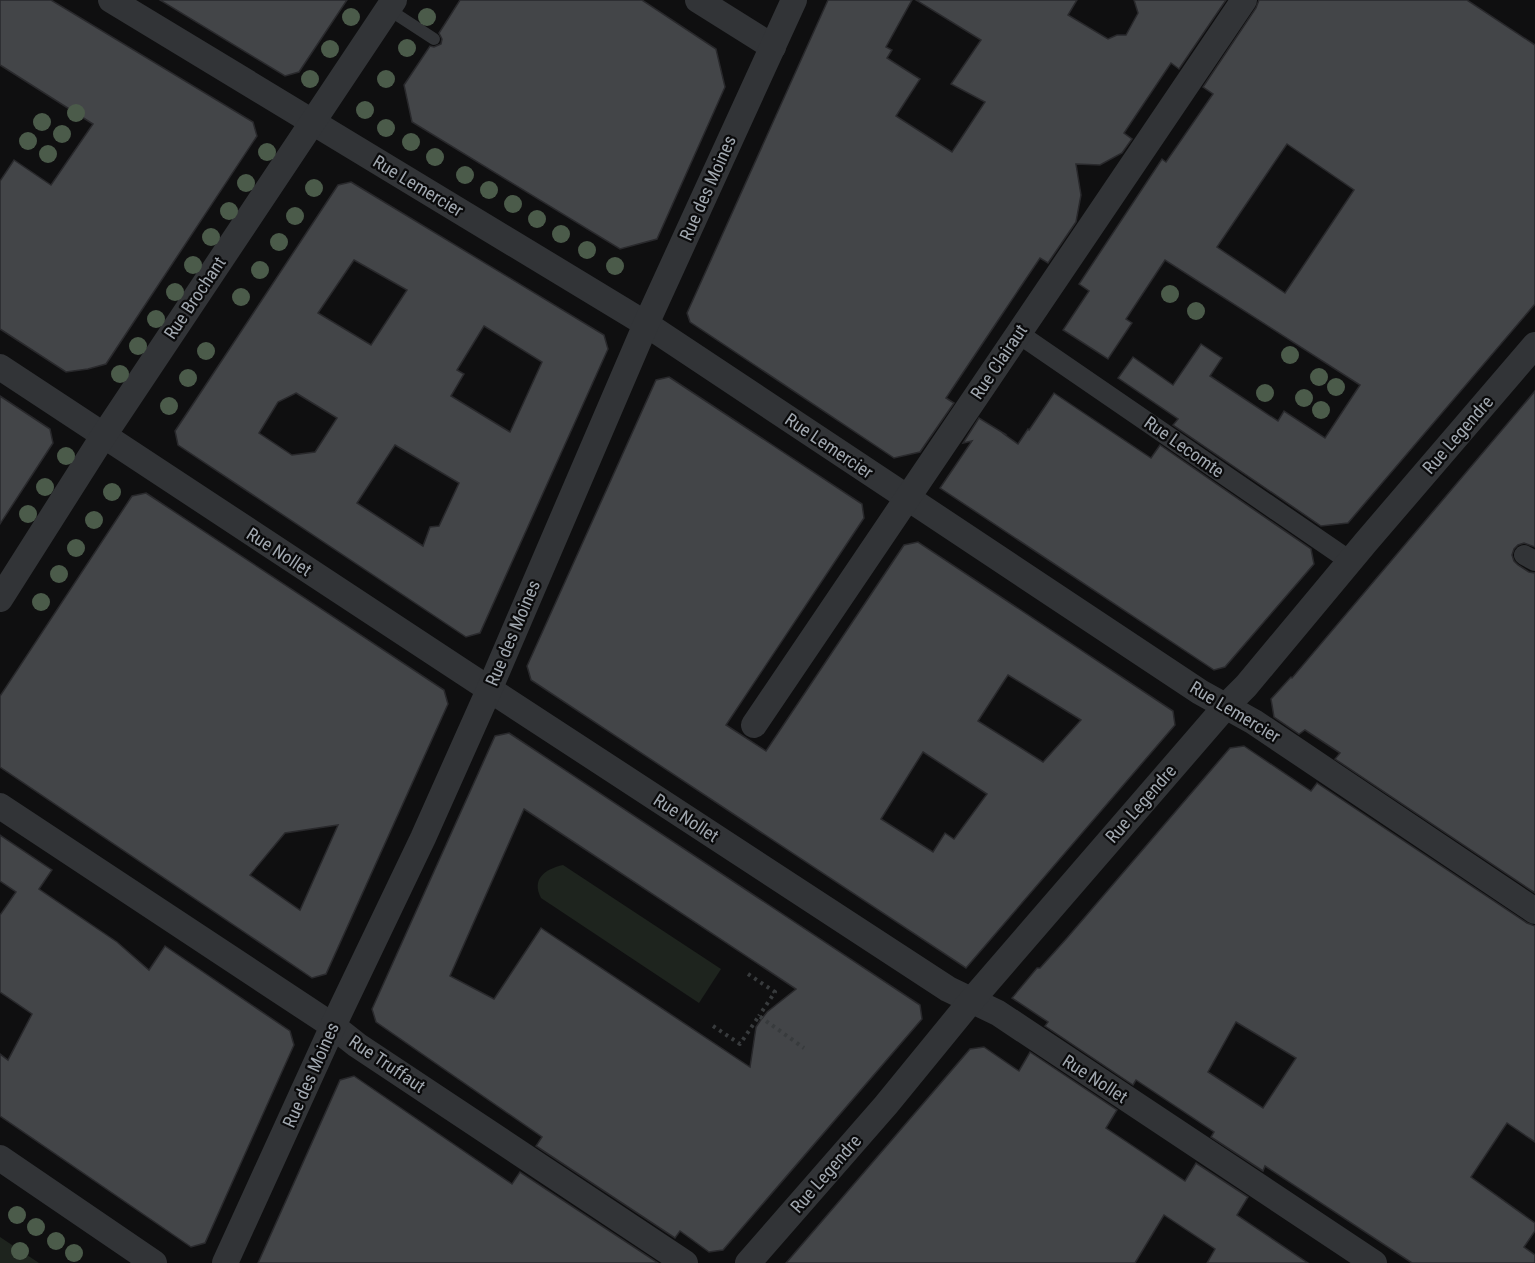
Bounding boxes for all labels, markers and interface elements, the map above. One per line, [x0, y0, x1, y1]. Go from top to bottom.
street label: Rue des Moines [675, 132, 740, 244]
street label: Rue Lemercier [369, 150, 468, 221]
street label: Rue Brochant [159, 253, 230, 343]
street label: Rue Clairaut [966, 320, 1031, 403]
street label: Rue Legendre [1418, 391, 1497, 478]
street label: Rue Lemercier [781, 409, 878, 483]
street label: Rue Lecomte [1140, 411, 1228, 482]
street label: Rue Nollet [243, 523, 316, 580]
street label: Rue des Moines [481, 577, 544, 689]
street label: Rue Lemercier [1186, 676, 1285, 747]
street label: Rue Legendre [1101, 760, 1180, 847]
street label: Rue Nollet [650, 789, 723, 846]
street label: Rue des Moines [278, 1019, 343, 1131]
street label: Rue Truffaut [345, 1030, 429, 1097]
street label: Rue Nollet [1059, 1050, 1132, 1107]
street label: Rue Legendre [786, 1130, 865, 1217]

